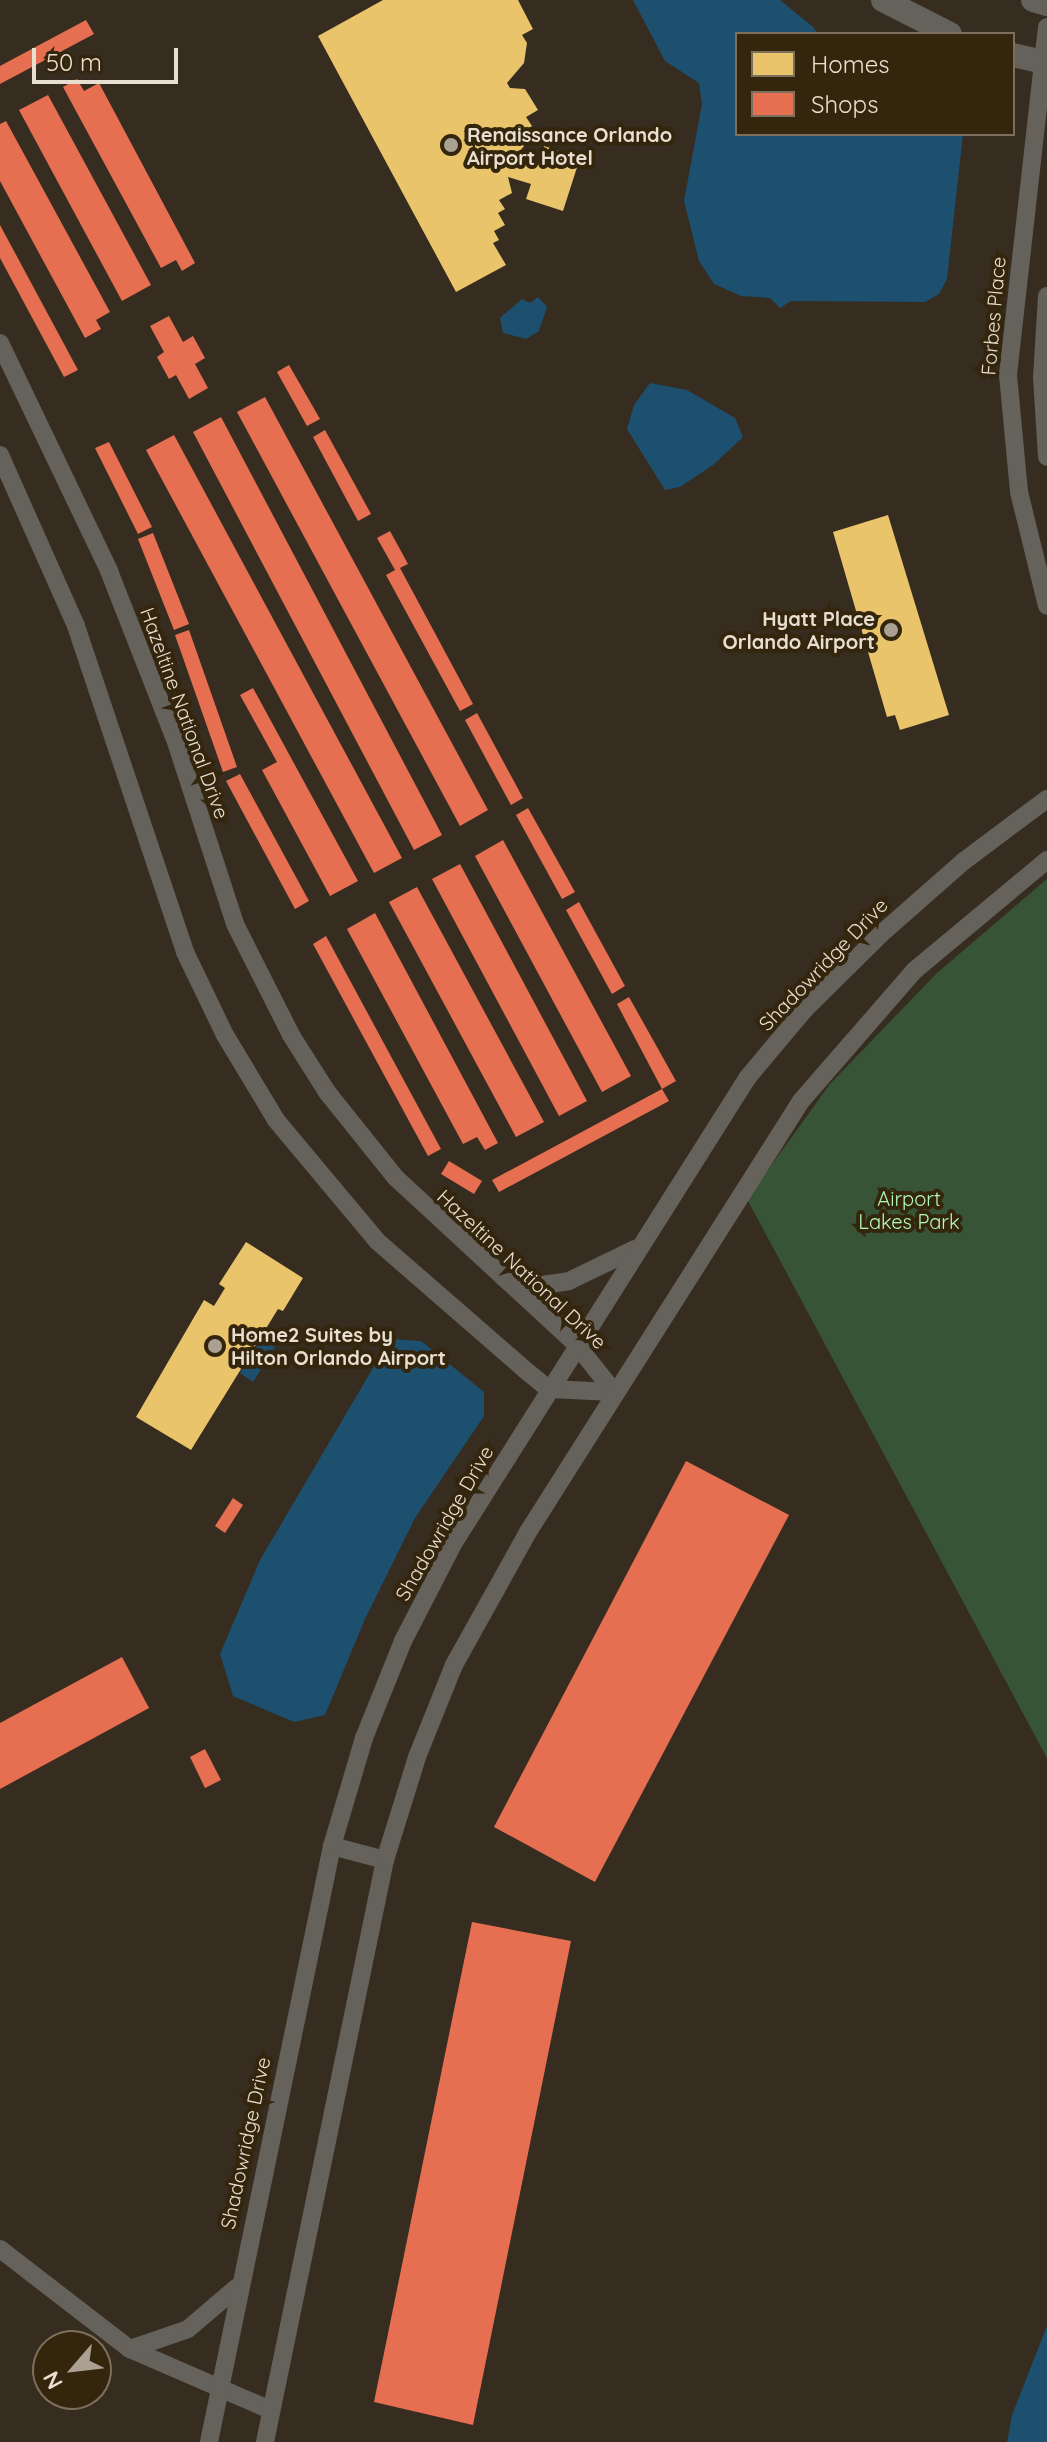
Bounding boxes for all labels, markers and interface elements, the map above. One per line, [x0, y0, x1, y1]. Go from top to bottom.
scale bar [36, 32, 182, 82]
legend [735, 32, 1015, 136]
text: 50 m [46, 47, 102, 77]
text: Homes [811, 49, 889, 79]
text: Shops [811, 89, 878, 119]
place label: Renaissance Orlando Airport Hotel [467, 122, 672, 169]
marker: Renaissance Orlando Airport Hotel [442, 136, 460, 154]
street label: Forbes Place [976, 256, 1010, 376]
street label: Hazeltine National Drive [136, 604, 234, 822]
place label: Hyatt Place Orlando Airport [723, 606, 875, 653]
marker: Hyatt Place Orlando Airport [882, 621, 900, 639]
street label: Shadowridge Drive [754, 893, 892, 1035]
street label: Hazeltine National Drive [432, 1184, 612, 1354]
park label: Airport Lakes Park [858, 1187, 960, 1234]
place label: Home2 Suites by Hilton Orlando Airport [231, 1322, 446, 1369]
marker: Home2 Suites by Hilton Orlando Airport [206, 1337, 224, 1355]
street label: Shadowridge Drive [390, 1441, 498, 1605]
street label: Shadowridge Drive [215, 2055, 275, 2231]
north arrow [32, 2330, 112, 2410]
text: N [36, 2367, 69, 2394]

